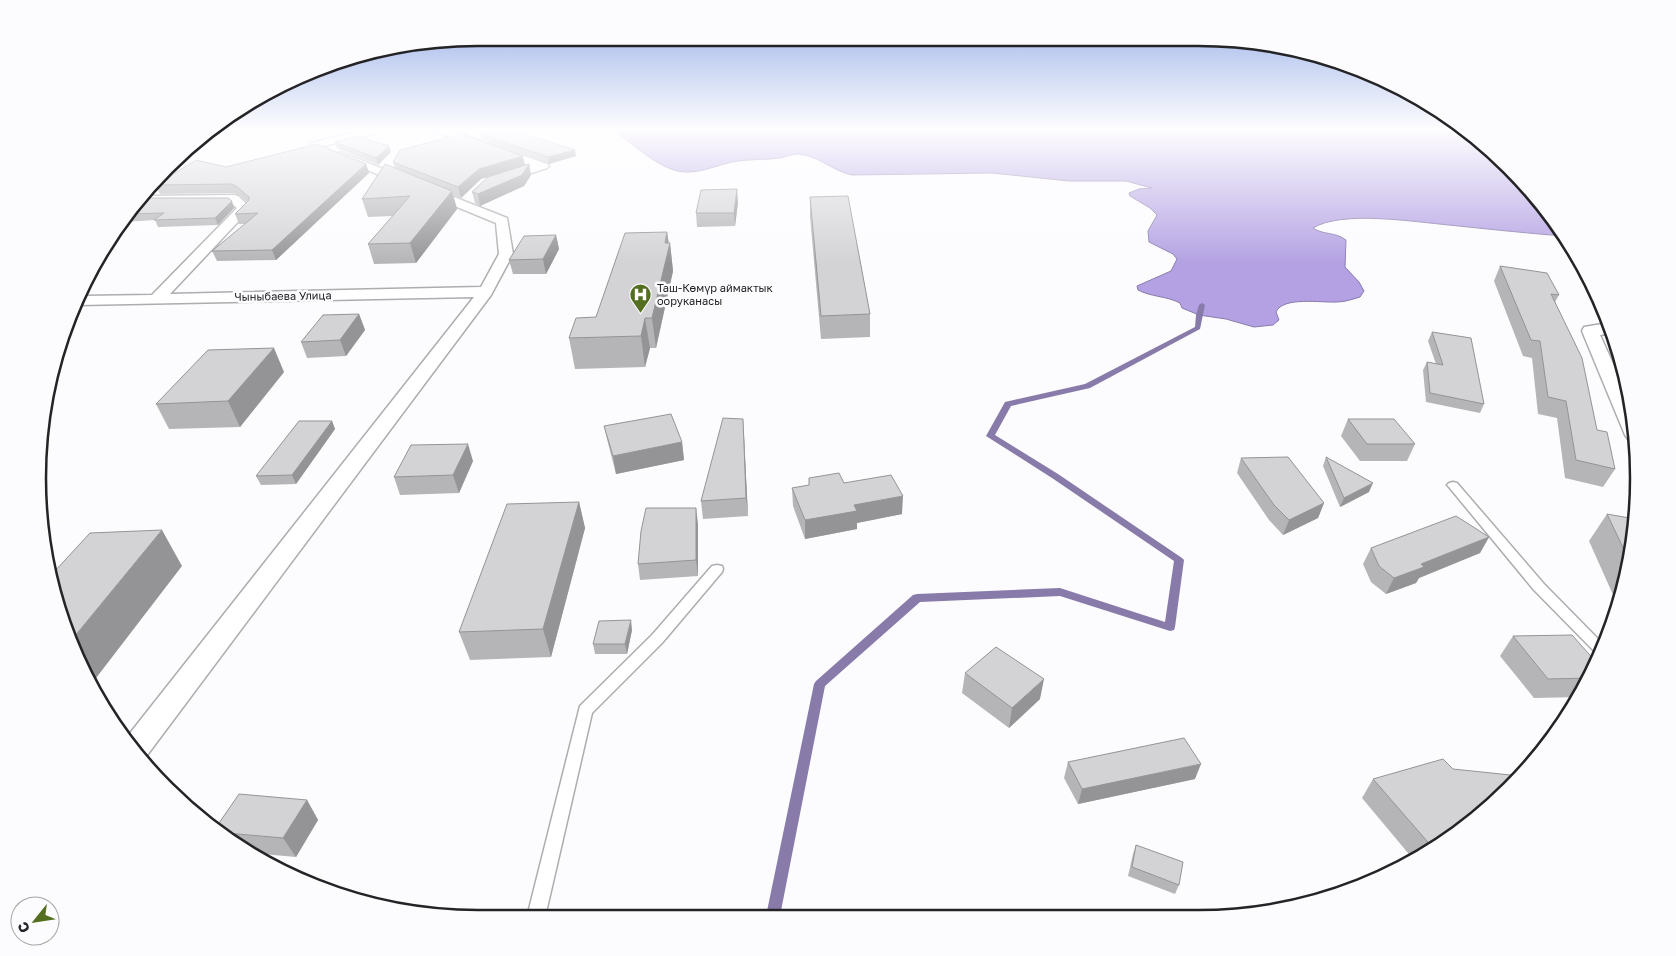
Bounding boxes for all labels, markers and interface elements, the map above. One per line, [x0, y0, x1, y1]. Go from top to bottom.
place label: Таш-Көмүр аймактык ооруканасы [657, 281, 774, 307]
hospital icon: Таш-Көмүр аймактык ооруканасы [629, 282, 653, 313]
street label: Чыныбаева Улица [234, 288, 332, 303]
north arrow [10, 896, 60, 946]
text: С [13, 919, 33, 936]

